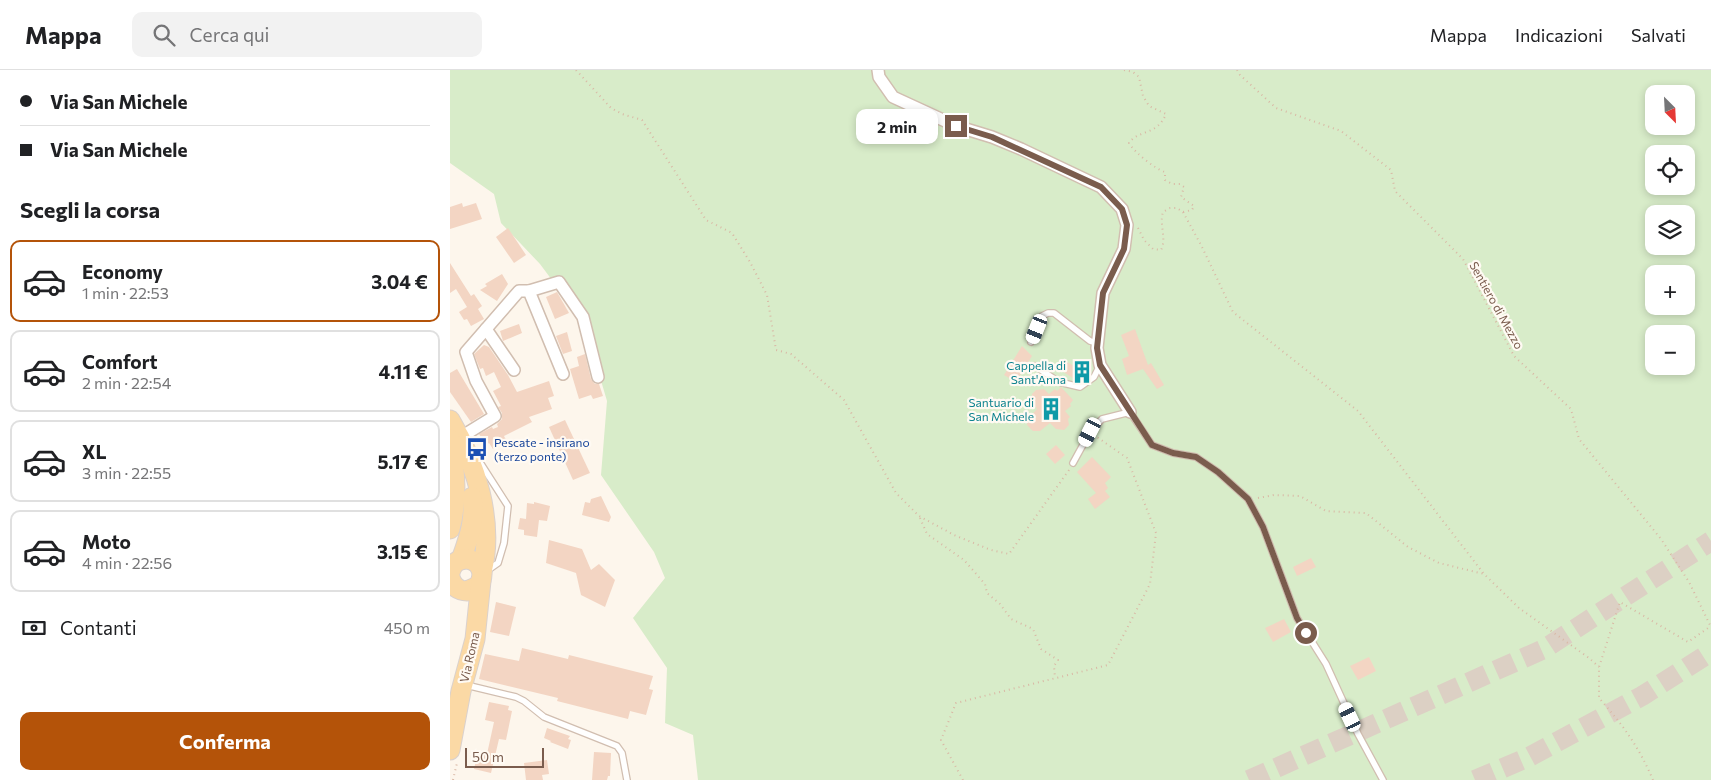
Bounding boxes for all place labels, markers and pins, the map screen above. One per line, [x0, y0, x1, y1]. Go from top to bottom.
place label: Cappella di Sant'Anna [1006, 358, 1066, 386]
building icon: Cappella di Sant'Anna [1069, 359, 1095, 385]
place label: Santuario di San Michele [968, 395, 1034, 423]
building icon: Santuario di San Michele [1038, 396, 1064, 422]
place label: Pescate - insirano (terzo ponte) [494, 435, 590, 463]
bus stop icon: Pescate - insirano (terzo ponte) [464, 436, 490, 462]

